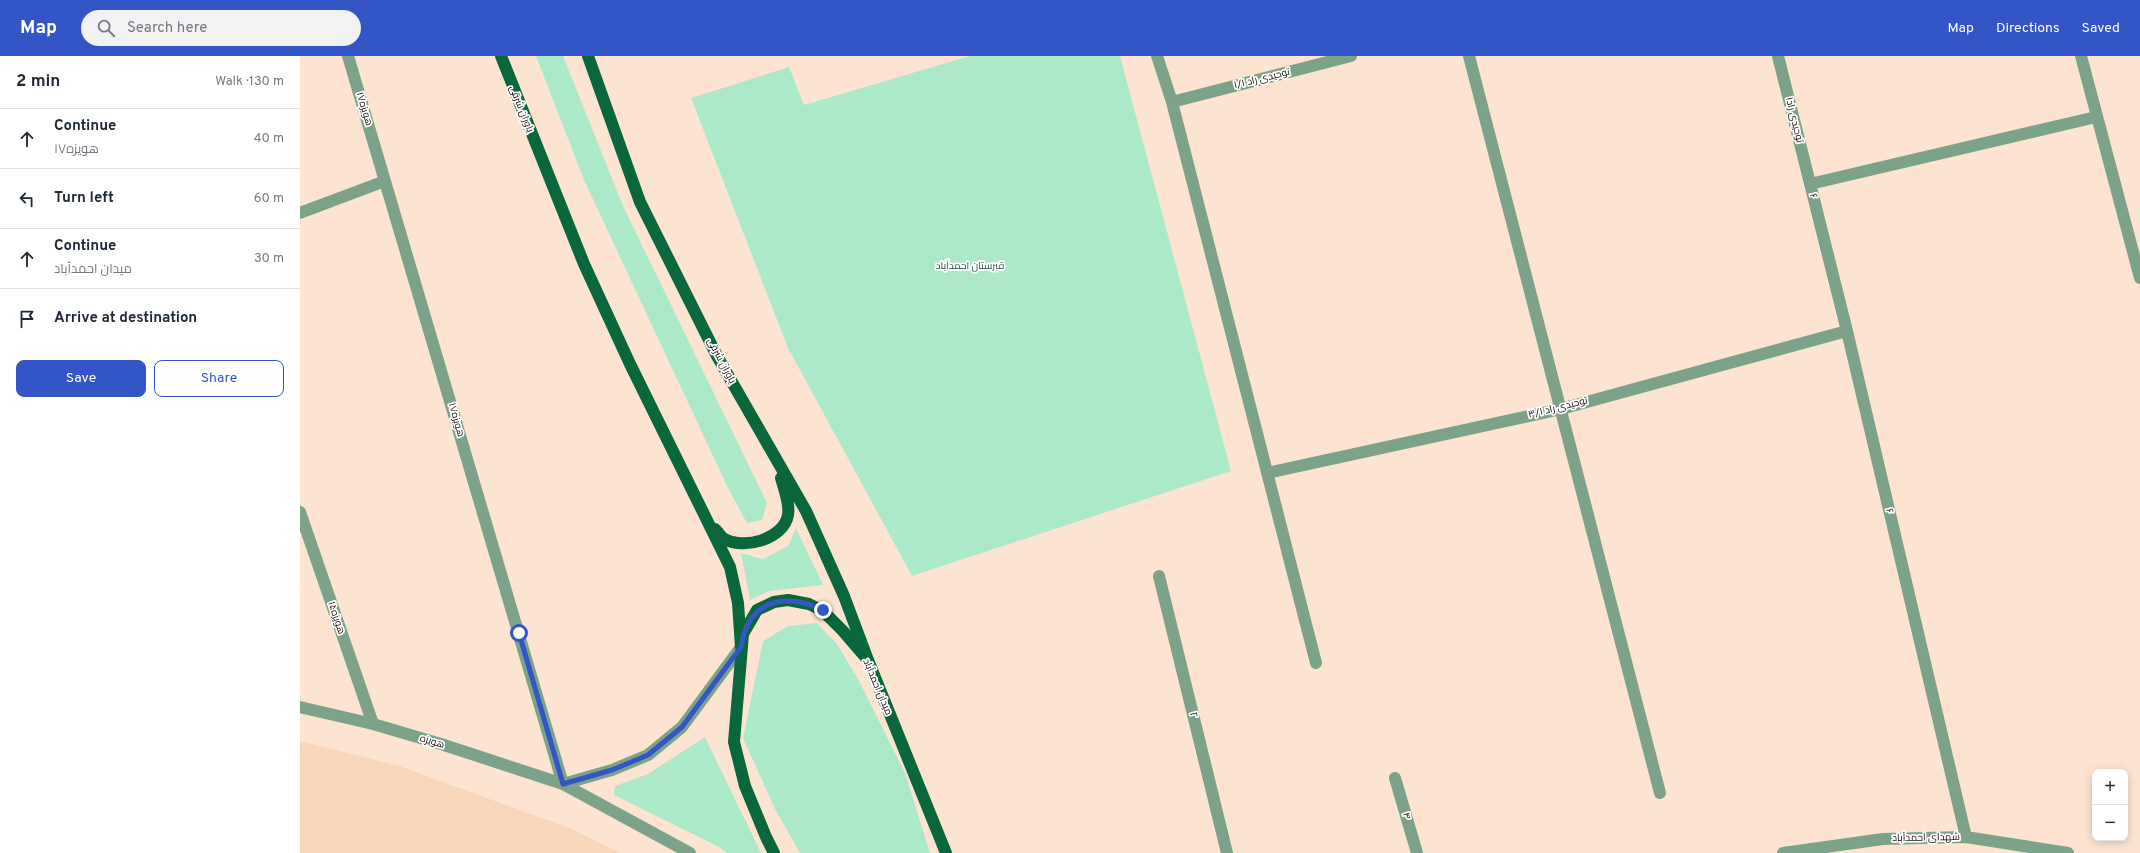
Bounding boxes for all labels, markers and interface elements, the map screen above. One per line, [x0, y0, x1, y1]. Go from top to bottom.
search box [81, 10, 361, 46]
text: Map [20, 16, 57, 40]
icon: search [95, 17, 117, 39]
text: Search here [127, 19, 207, 38]
text: Map [1948, 20, 1974, 37]
text: Directions [1996, 20, 2060, 37]
text: Saved [2082, 20, 2120, 37]
street label: ۱/۱ توحیدی راد [1233, 66, 1292, 92]
text: 2 min [16, 71, 60, 93]
text: Walk · 130 m [215, 74, 284, 90]
street label: یاوران شرقی [506, 84, 536, 135]
street label: هویزه۱۷ [353, 91, 375, 127]
street label: توحیدی راد۱ [1782, 96, 1806, 145]
text: Continue [54, 117, 116, 136]
icon: ahead [16, 128, 38, 150]
text: 40 m [254, 131, 284, 147]
text: هویزه۱۷ [54, 142, 99, 158]
icon: left [16, 188, 38, 210]
text: Turn left [54, 189, 114, 208]
text: 60 m [254, 191, 284, 207]
street label: ۶ [1806, 192, 1820, 200]
text: Continue [54, 237, 116, 256]
icon: ahead [16, 248, 38, 270]
text: 30 m [254, 251, 284, 267]
park label: قبرستان احمدآباد [936, 260, 1004, 273]
text: میدان احمدآباد [54, 262, 132, 278]
icon: arrive [16, 308, 38, 330]
text: Arrive at destination [54, 309, 197, 328]
street label: یاوران شرقی [704, 336, 738, 386]
button: Save [16, 360, 146, 397]
button: Share [154, 360, 284, 397]
street label: ۳/۱ توحیدی راد [1527, 394, 1589, 422]
street label: هویزه۱۷ [445, 402, 467, 438]
street label: ۶ [1882, 507, 1896, 515]
street label: هویزه۱۵ [324, 600, 348, 636]
route end [814, 601, 832, 619]
route start [510, 624, 528, 642]
street label: میدان احمدآباد [859, 657, 895, 717]
street label: ۲ [1186, 711, 1200, 719]
street label: هویزه [418, 732, 446, 752]
map controls [2092, 769, 2128, 841]
button: + [2092, 769, 2128, 805]
button: − [2092, 805, 2128, 841]
street label: ۴ [1399, 811, 1413, 821]
street label: شهدای احمدآباد [1892, 831, 1960, 845]

